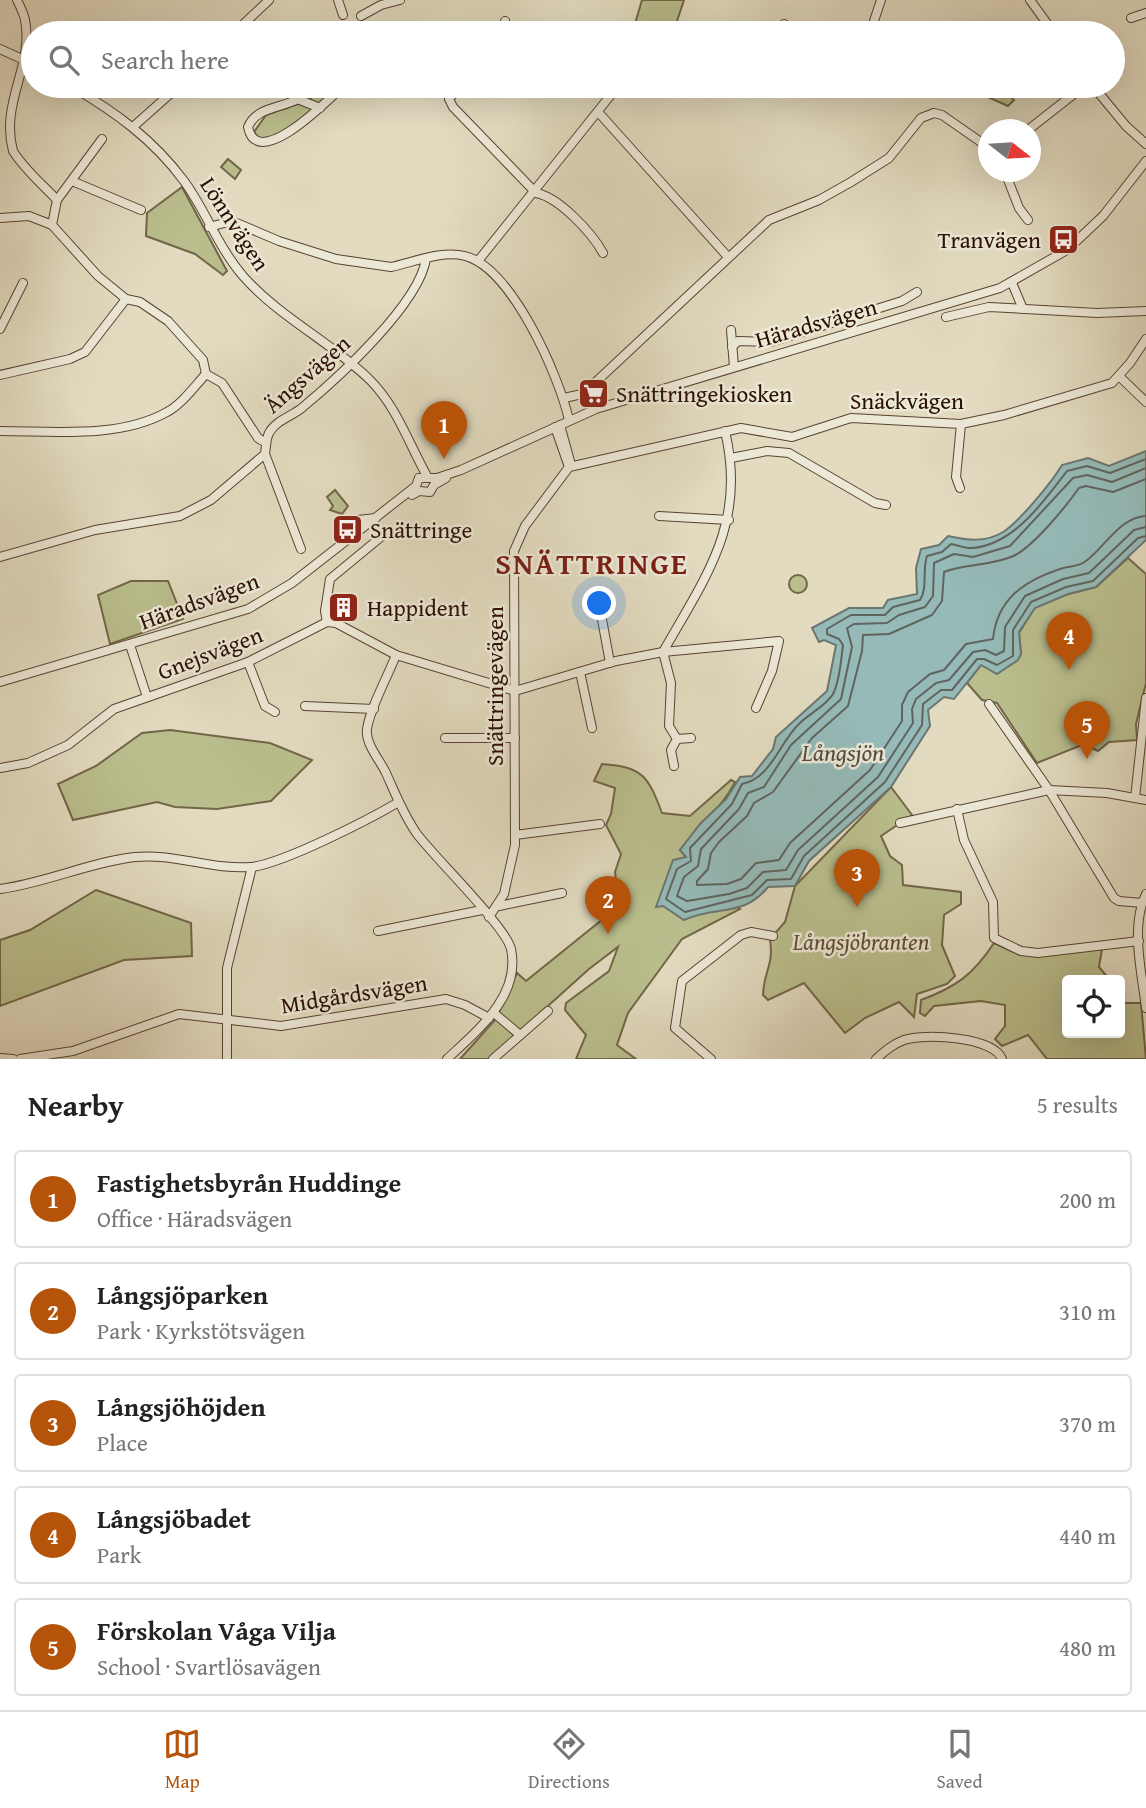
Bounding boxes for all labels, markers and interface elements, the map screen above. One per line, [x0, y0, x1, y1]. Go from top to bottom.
search box [21, 21, 1125, 98]
text: Search here [101, 40, 229, 79]
icon: search [45, 41, 83, 79]
north arrow [978, 119, 1041, 182]
street label: Lönnvägen [193, 170, 278, 277]
place label: Tranvägen [938, 223, 1041, 256]
bus stop icon: Tranvägen [1047, 223, 1081, 257]
street label: Häradsvägen [751, 289, 881, 356]
street label: Ängsvägen [256, 327, 357, 420]
supermarket icon: Snättringekiosken [576, 377, 610, 411]
place label: Snättringekiosken [616, 377, 792, 410]
street label: Snäckvägen [850, 384, 964, 417]
pin: 1 [421, 401, 467, 459]
bus stop icon: Snättringe [330, 513, 364, 547]
place label: Snättringe [370, 513, 472, 546]
district label: SNÄTTRINGE [495, 541, 689, 585]
street label: Häradsvägen [134, 564, 263, 637]
your location [582, 586, 616, 620]
building icon: Happident [327, 591, 361, 625]
place label: Happident [367, 591, 469, 624]
street label: Snättringevägen [478, 606, 511, 766]
pin: 4 [1046, 612, 1092, 670]
street label: Gnejsvägen [153, 617, 267, 688]
pin: 5 [1064, 701, 1110, 759]
water label: Långsjön [801, 735, 884, 770]
pin: 3 [834, 849, 880, 907]
pin: 2 [585, 876, 631, 934]
park label: Långsjöbranten [792, 925, 930, 958]
street label: Midgårdsvägen [278, 966, 430, 1021]
map controls [1062, 975, 1125, 1038]
button: locate [1062, 975, 1125, 1038]
text: Nearby [28, 1083, 124, 1127]
text: 5 results [1037, 1088, 1118, 1121]
text: Fastighetsbyrån Huddinge [97, 1163, 401, 1202]
text: 1 [47, 1183, 59, 1216]
text: 200 m [1059, 1183, 1116, 1216]
text: Office · Häradsvägen [97, 1202, 292, 1235]
text: Långsjöparken [97, 1275, 268, 1314]
text: 2 [47, 1295, 59, 1328]
text: 310 m [1059, 1295, 1116, 1328]
text: Park · Kyrkstötsvägen [97, 1314, 305, 1347]
text: Långsjöhöjden [97, 1387, 266, 1426]
text: 3 [47, 1407, 59, 1440]
text: 370 m [1059, 1407, 1116, 1440]
text: Place [97, 1426, 148, 1459]
text: Långsjöbadet [97, 1499, 251, 1538]
text: 4 [47, 1519, 59, 1552]
text: 440 m [1059, 1519, 1116, 1552]
text: Park [97, 1538, 141, 1571]
text: Förskolan Våga Vilja [97, 1611, 336, 1650]
text: 5 [47, 1631, 59, 1664]
text: 480 m [1059, 1631, 1116, 1664]
text: School · Svartlösavägen [97, 1650, 321, 1683]
tab: Map [163, 1725, 201, 1795]
tab: Directions [528, 1725, 610, 1795]
tab: Saved [937, 1725, 983, 1795]

